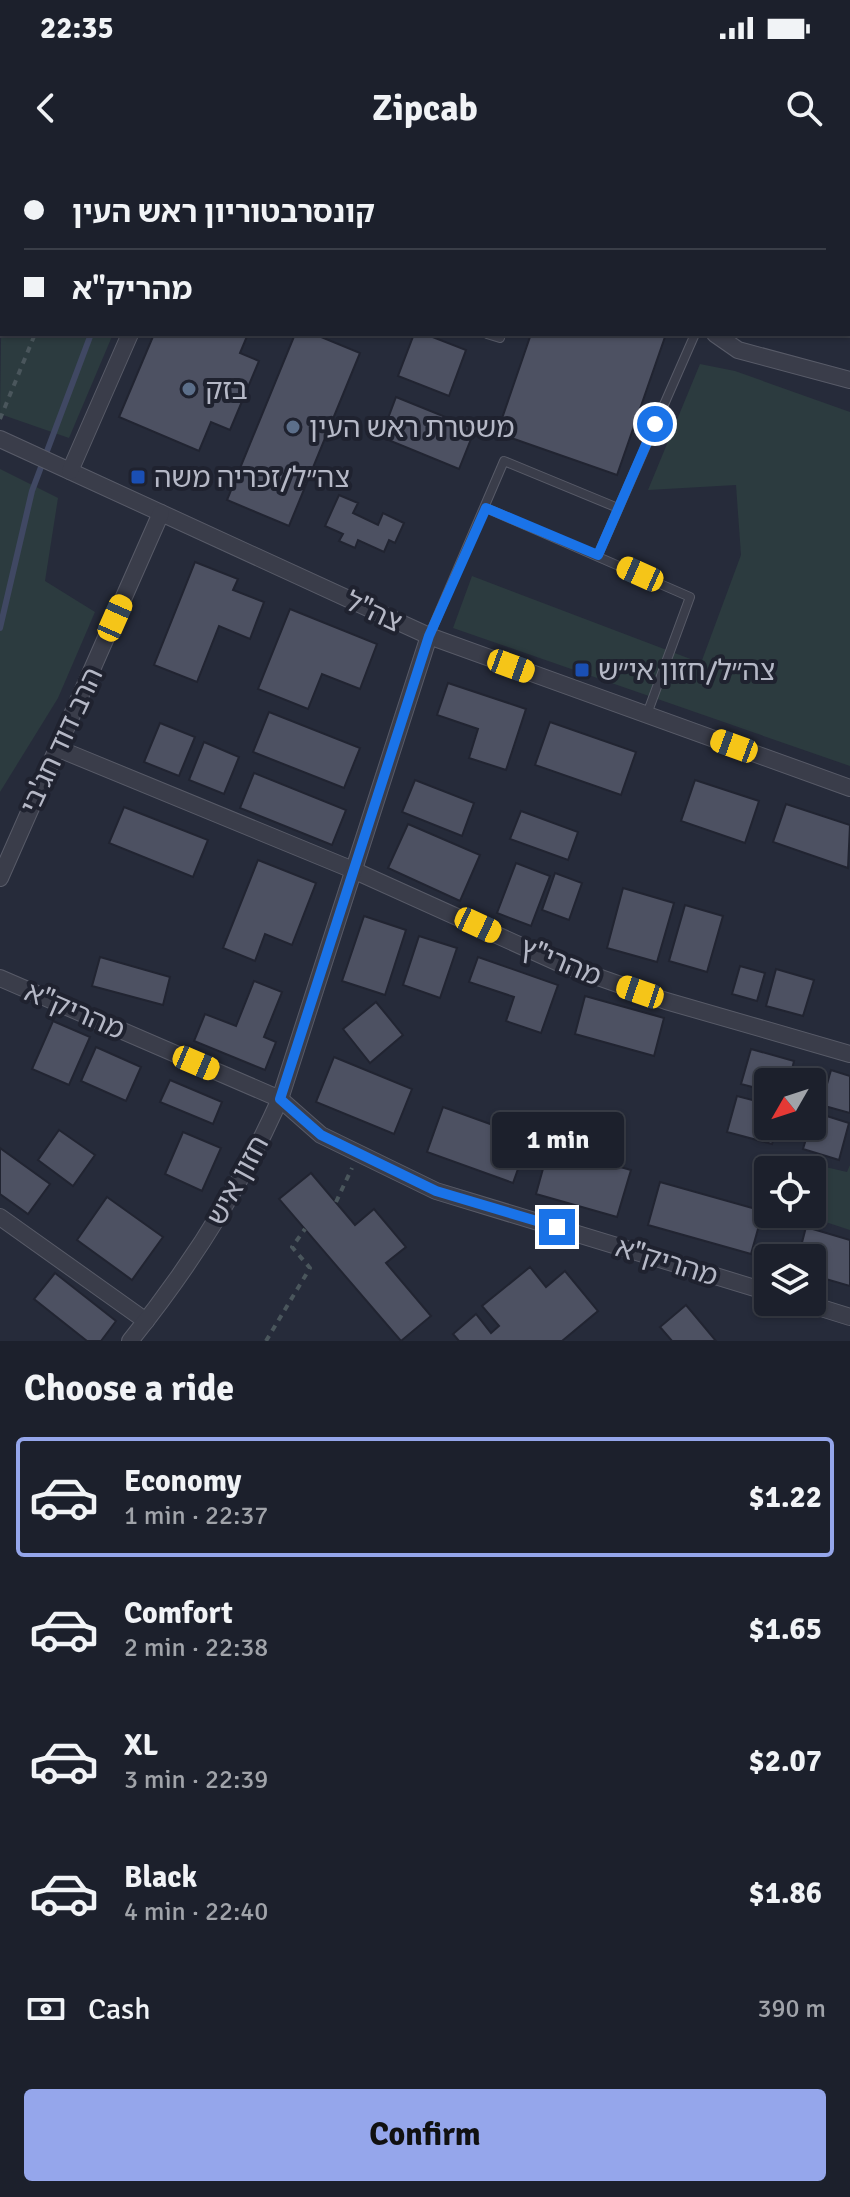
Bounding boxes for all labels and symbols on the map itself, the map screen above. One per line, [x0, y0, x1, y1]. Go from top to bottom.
place label: בזק [205, 373, 248, 407]
marker: בזק [180, 380, 198, 398]
route start [637, 406, 673, 442]
place label: משטרת ראש העין [309, 411, 515, 445]
marker: משטרת ראש העין [284, 418, 302, 436]
place label: צה״ל/זכריה משה [154, 461, 350, 495]
marker: צה״ל/זכריה משה [129, 468, 147, 486]
car [613, 553, 667, 595]
street label: צה"ל [340, 584, 407, 640]
car [94, 591, 136, 645]
car [484, 647, 538, 685]
place label: צה״ל/חזון אי״ש [598, 654, 775, 688]
marker: צה״ל/חזון אי״ש [573, 661, 591, 679]
street label: הרב דוד חג'בי [13, 662, 111, 819]
car [707, 727, 761, 765]
car [451, 904, 505, 946]
street label: מהרי"ץ [515, 930, 606, 994]
car [613, 973, 667, 1011]
street label: מהריק"א [20, 975, 130, 1047]
car [169, 1043, 223, 1083]
north arrow [754, 1068, 826, 1140]
callout: 1 min [491, 1111, 623, 1167]
street label: חזון איש [199, 1130, 276, 1231]
route end [539, 1209, 575, 1245]
street label: מהריק"א [612, 1230, 722, 1294]

